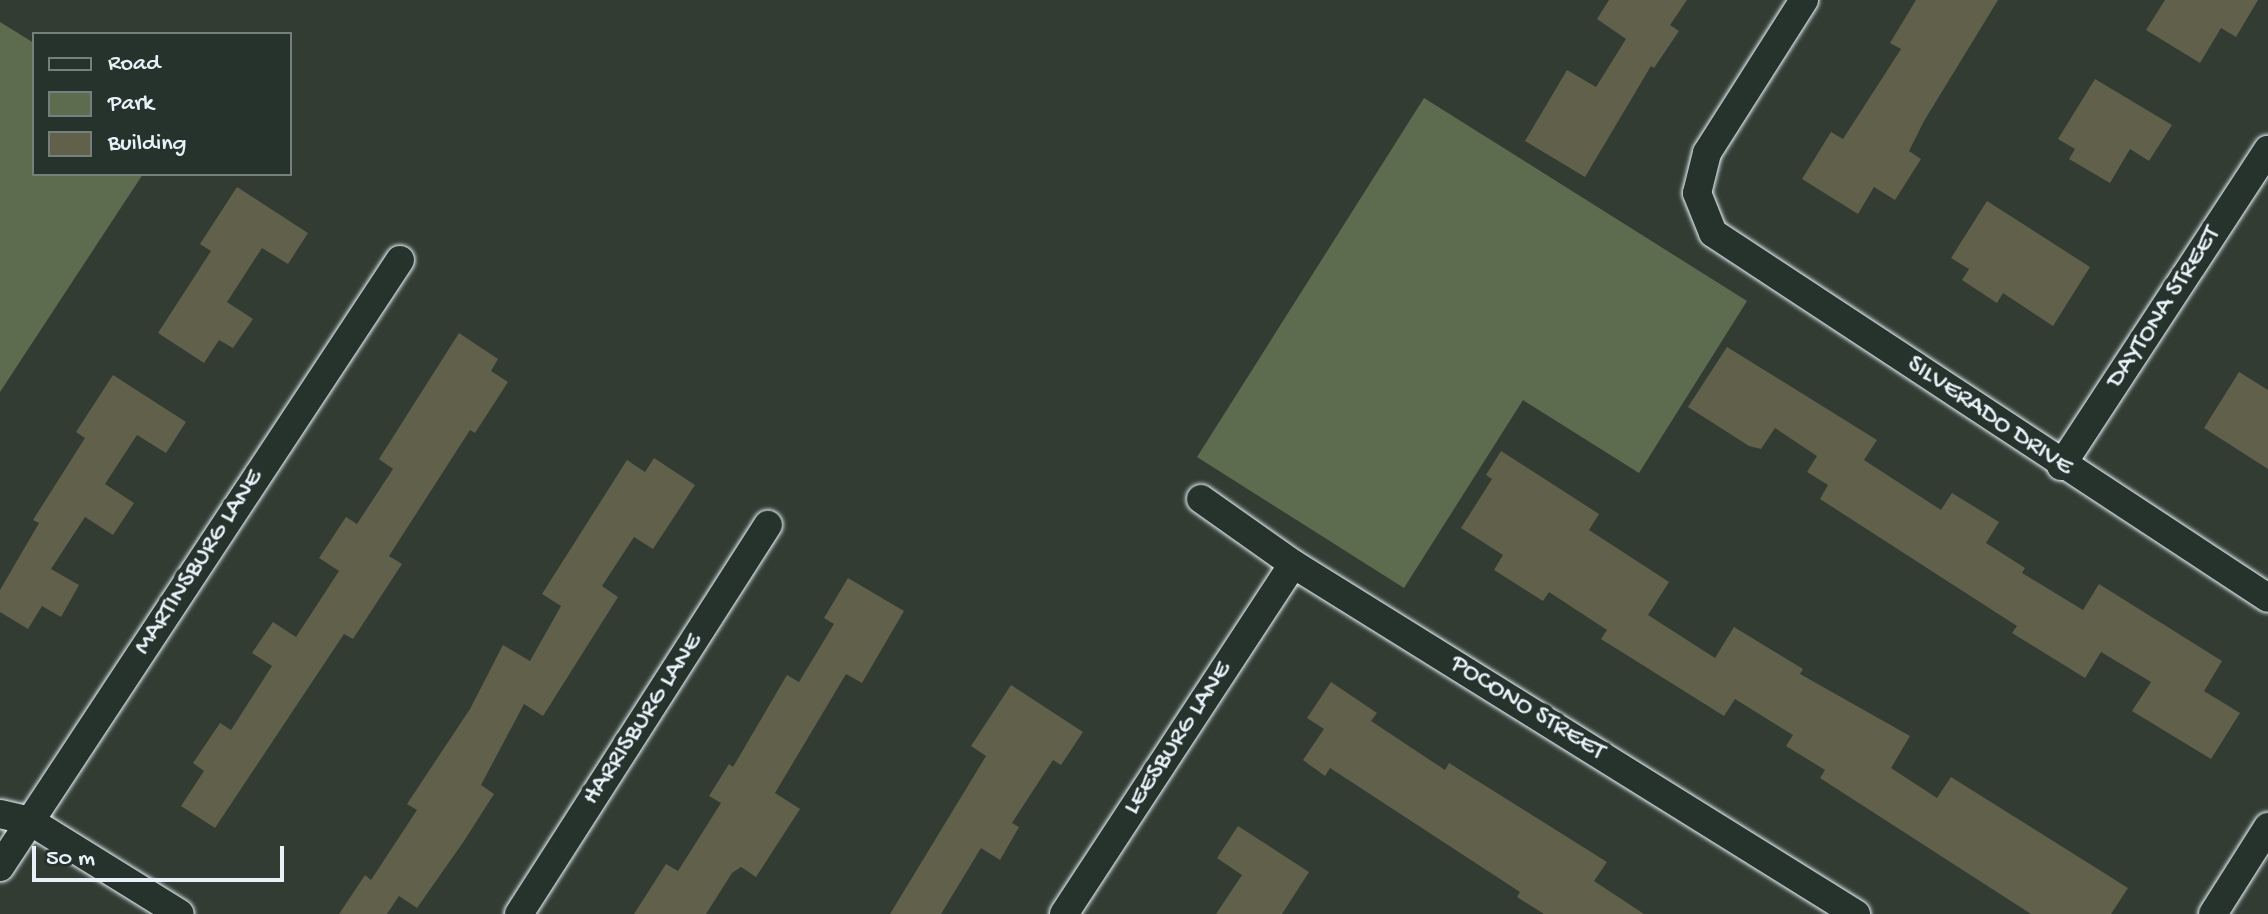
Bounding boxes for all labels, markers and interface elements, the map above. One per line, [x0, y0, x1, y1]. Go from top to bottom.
legend [32, 32, 292, 176]
text: Road [108, 50, 160, 79]
text: Park [108, 90, 154, 119]
text: Building [108, 130, 186, 159]
street label: DAYTONA STREET [2101, 221, 2229, 395]
street label: SILVERADO DRIVE [1900, 350, 2078, 484]
street label: MARTINSBURG LANE [128, 464, 272, 662]
street label: HARRISBURG LANE [577, 628, 711, 812]
street label: POCONO STREET [1444, 649, 1610, 769]
street label: LEESBURG LANE [1118, 656, 1240, 822]
scale bar [36, 830, 288, 880]
text: 50 m [46, 845, 95, 874]

